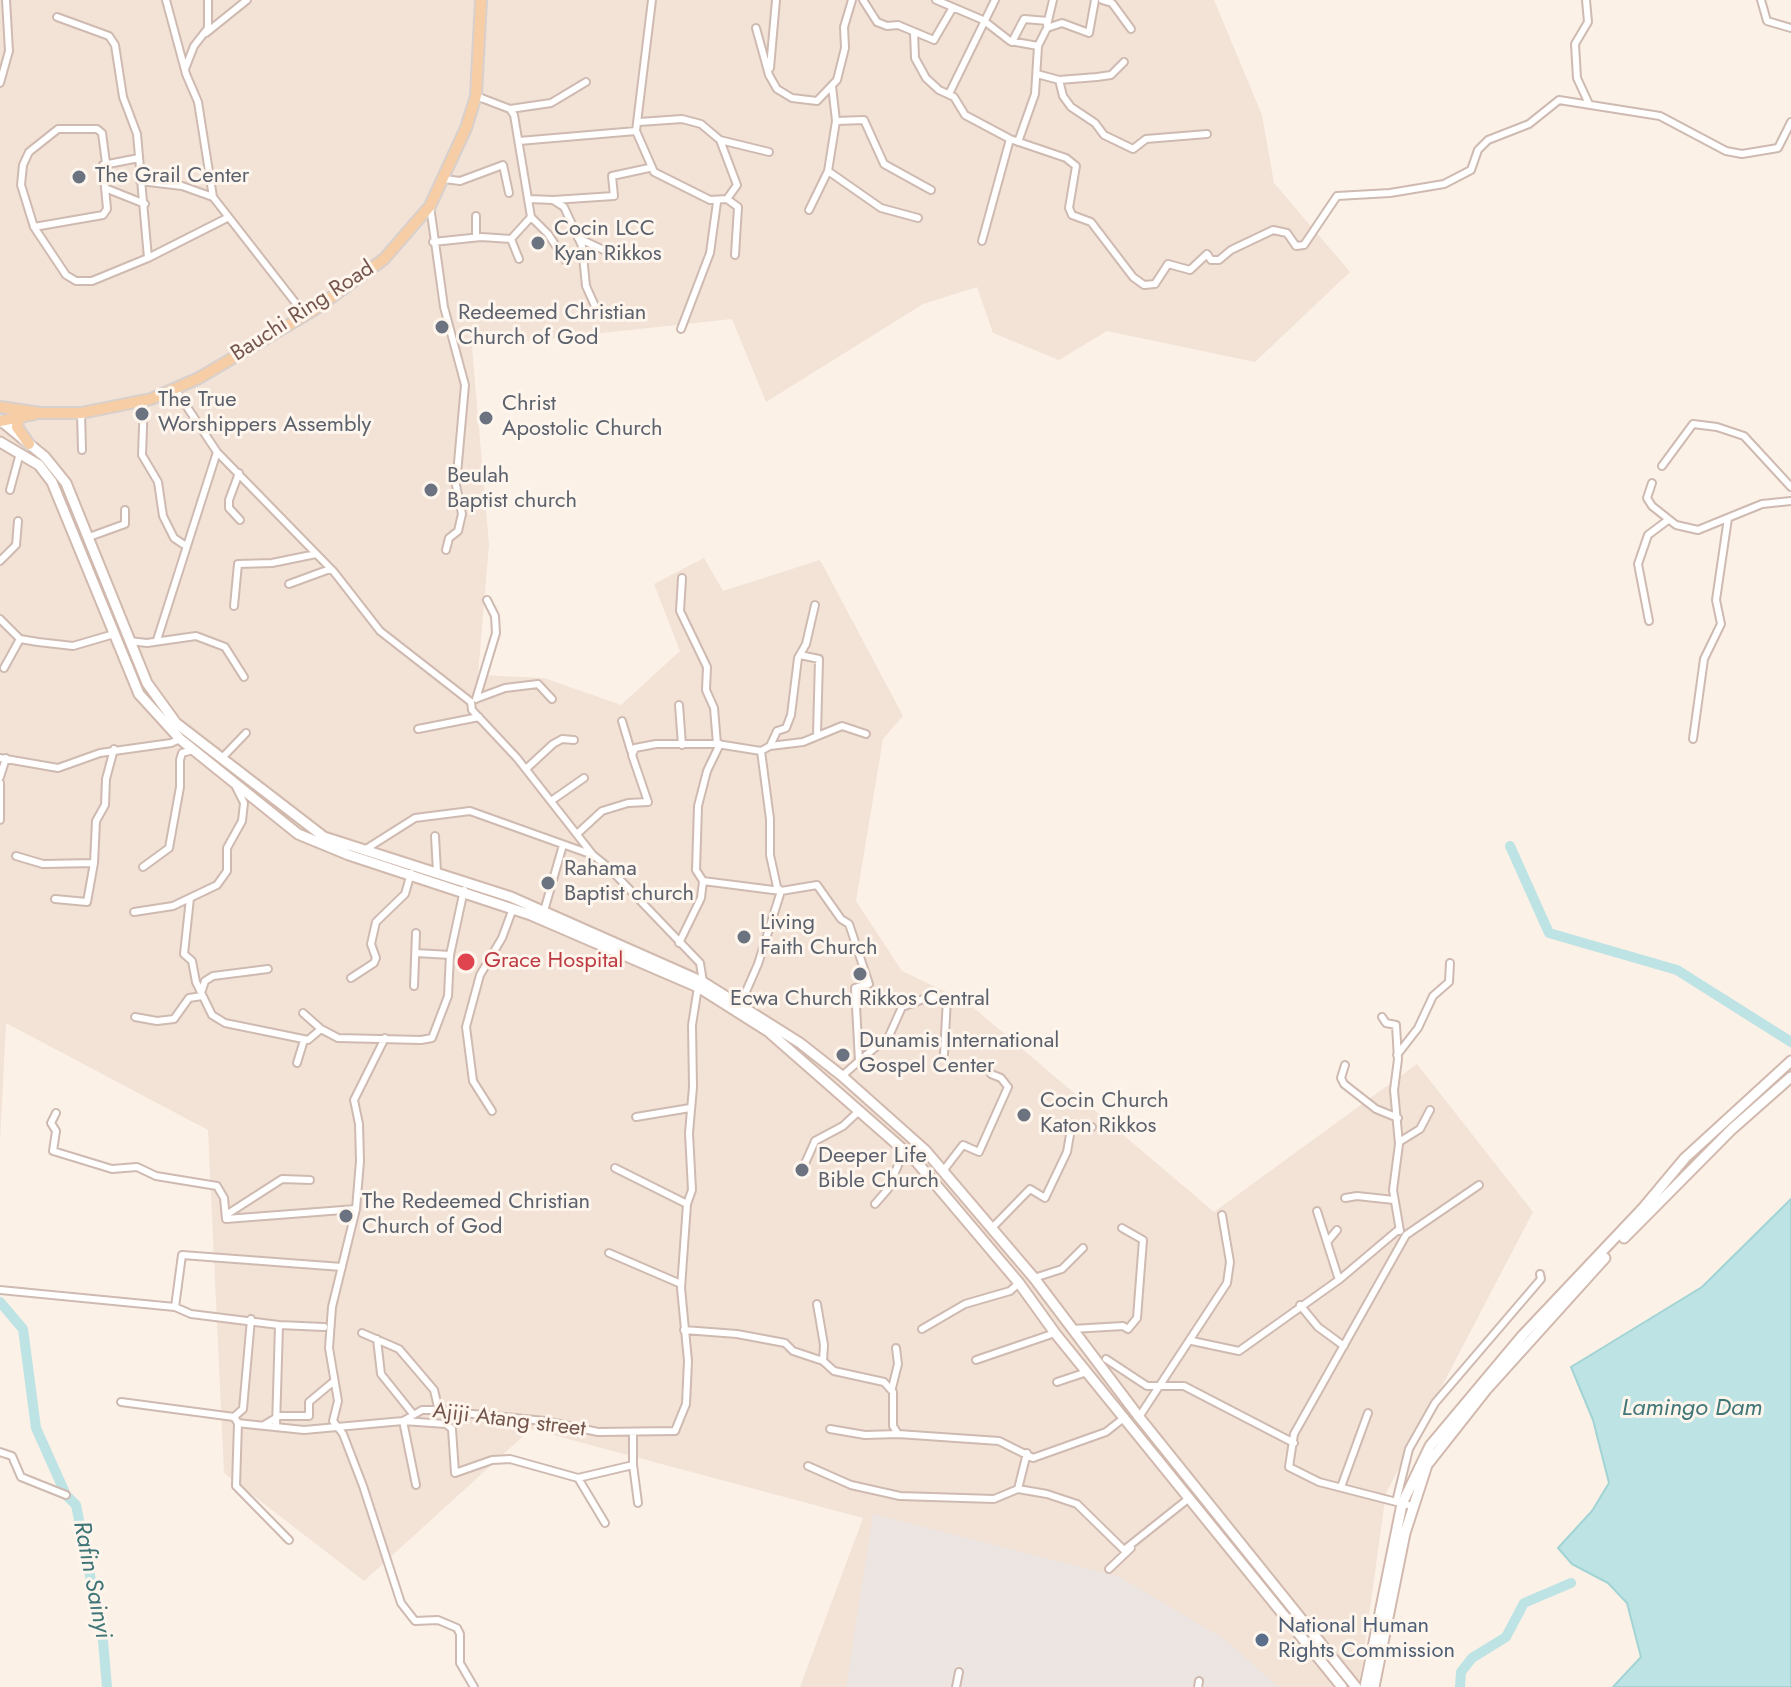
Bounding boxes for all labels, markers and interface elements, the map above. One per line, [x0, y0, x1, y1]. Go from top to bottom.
place label: The Grail Center [95, 164, 249, 190]
marker: The Grail Center [70, 168, 88, 186]
place label: Cocin LCC Kyan Rikkos [554, 217, 662, 268]
marker: Cocin LCC Kyan Rikkos [529, 234, 547, 252]
street label: Bauchi Ring Road [227, 256, 379, 368]
place label: Redeemed Christian Church of God [458, 301, 646, 352]
marker: Redeemed Christian Church of God [433, 318, 451, 336]
place label: The True Worshippers Assembly [158, 388, 371, 440]
place label: Christ Apostolic Church [502, 392, 663, 444]
marker: The True Worshippers Assembly [133, 405, 151, 423]
marker: Christ Apostolic Church [477, 409, 495, 427]
place label: Beulah Baptist church [447, 464, 577, 516]
marker: Beulah Baptist church [422, 481, 440, 499]
place label: Rahama Baptist church [564, 857, 694, 908]
marker: Rahama Baptist church [539, 874, 557, 892]
place label: Living Faith Church [760, 911, 878, 962]
marker: Living Faith Church [735, 928, 753, 946]
place label: Grace Hospital [484, 949, 623, 975]
marker: Grace Hospital [455, 951, 477, 973]
marker: Ecwa Church Rikkos Central [851, 965, 869, 983]
place label: Ecwa Church Rikkos Central [730, 987, 990, 1013]
place label: Dunamis International Gospel Center [859, 1029, 1059, 1080]
marker: Dunamis International Gospel Center [834, 1046, 852, 1064]
place label: Cocin Church Katon Rikkos [1040, 1089, 1169, 1140]
marker: Cocin Church Katon Rikkos [1015, 1106, 1033, 1124]
place label: Deeper Life Bible Church [818, 1144, 939, 1196]
marker: Deeper Life Bible Church [793, 1161, 811, 1179]
place label: The Redeemed Christian Church of God [362, 1190, 590, 1242]
marker: The Redeemed Christian Church of God [337, 1207, 355, 1225]
water label: Lamingo Dam [1622, 1395, 1762, 1423]
street label: Ajiji Atang street [431, 1399, 587, 1443]
water label: Rafin Sainyi [66, 1519, 116, 1641]
place label: National Human Rights Commission [1278, 1614, 1455, 1666]
marker: National Human Rights Commission [1253, 1631, 1271, 1649]

